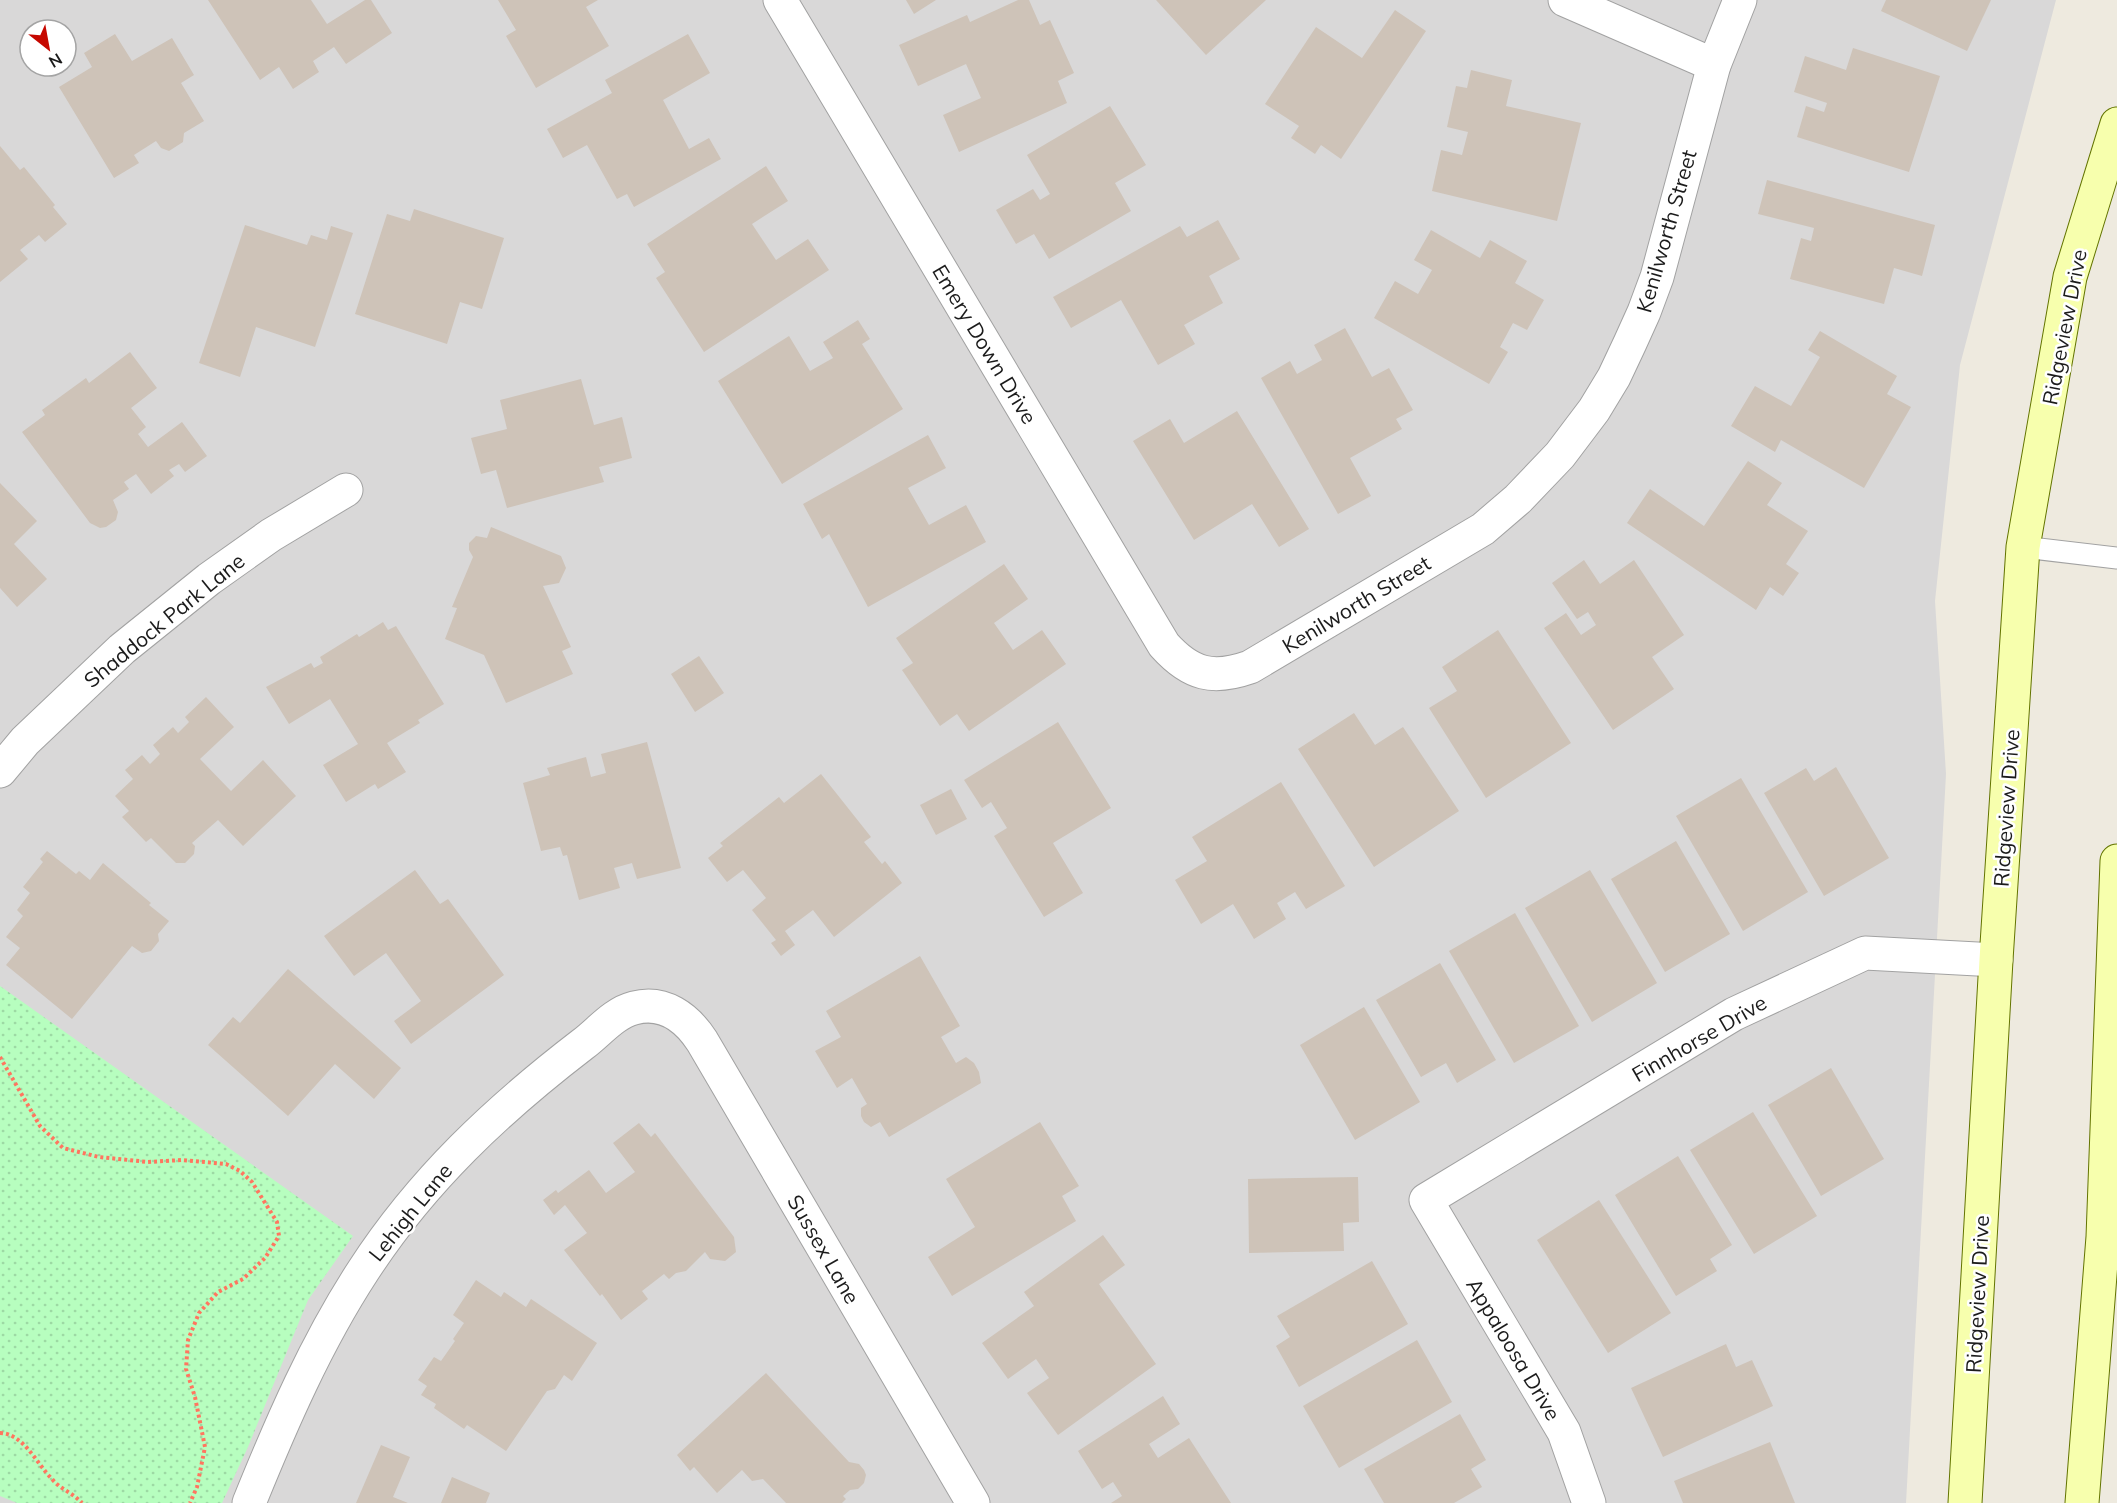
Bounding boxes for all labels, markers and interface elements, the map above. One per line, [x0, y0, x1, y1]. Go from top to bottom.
north arrow [18, 18, 78, 78]
text: N [45, 49, 66, 73]
street label: Kenilworth Street [1630, 147, 1702, 315]
street label: Ridgeview Drive [2036, 247, 2092, 407]
street label: Emery Down Drive [927, 260, 1043, 428]
street label: Shaddock Park Lane [78, 547, 250, 693]
street label: Kenilworth Street [1277, 550, 1435, 658]
street label: Ridgeview Drive [1988, 728, 2024, 888]
street label: Finnhorse Drive [1627, 989, 1771, 1087]
street label: Lehigh Lane [363, 1158, 457, 1266]
street label: Sussex Lane [782, 1190, 866, 1308]
street label: Ridgeview Drive [1960, 1214, 1994, 1374]
street label: Appaloosa Drive [1461, 1273, 1567, 1425]

